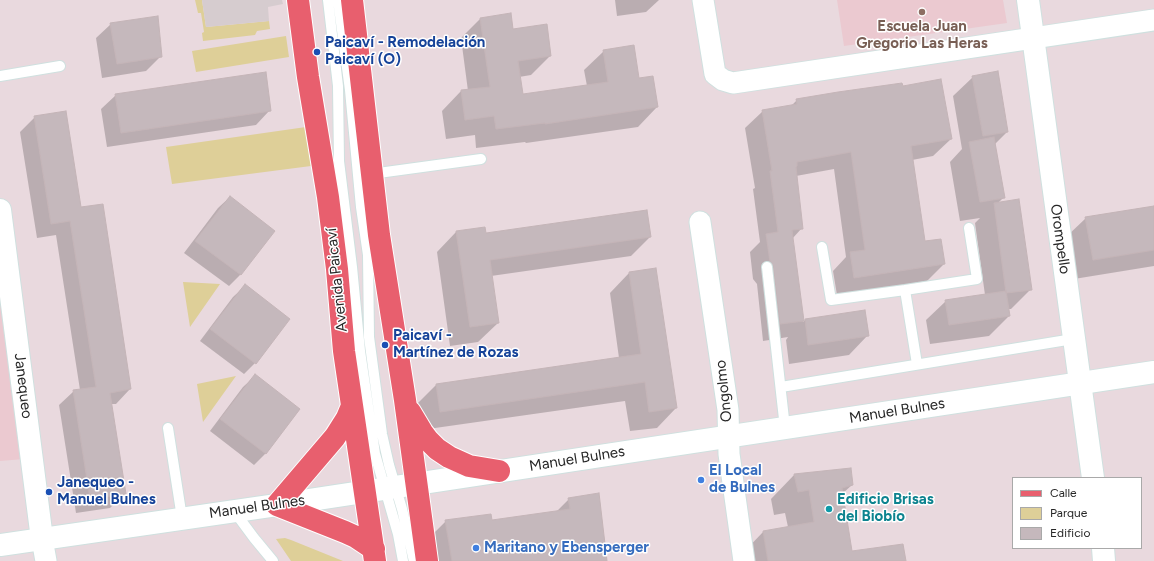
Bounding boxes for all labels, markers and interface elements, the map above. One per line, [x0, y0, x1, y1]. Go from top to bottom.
marker: Escuela Juan Gregorio Las Heras [917, 7, 927, 17]
place label: Escuela Juan Gregorio Las Heras [856, 18, 988, 53]
place label: Paicaví - Remodelación Paicaví (O) [325, 34, 485, 69]
marker: Paicaví - Remodelación Paicaví (O) [312, 47, 322, 57]
street label: Orompello [1046, 203, 1074, 275]
street label: Avenida Paicaví [323, 227, 351, 333]
place label: Paicaví - Martínez de Rozas [393, 327, 518, 362]
marker: Paicaví - Martínez de Rozas [380, 340, 390, 350]
street label: Janequeo [10, 352, 36, 420]
street label: Ongolmo [712, 359, 736, 423]
street label: Manuel Bulnes [848, 395, 946, 427]
street label: Manuel Bulnes [528, 443, 626, 475]
place label: El Local de Bulnes [709, 462, 775, 497]
place label: Janequeo - Manuel Bulnes [57, 474, 156, 509]
marker: El Local de Bulnes [696, 475, 706, 485]
legend [1012, 477, 1142, 549]
text: Calle [1050, 486, 1077, 500]
marker: Janequeo - Manuel Bulnes [44, 487, 54, 497]
street label: Manuel Bulnes [208, 491, 306, 523]
place label: Edificio Brisas del Biobío [837, 491, 934, 526]
marker: Edificio Brisas del Biobío [824, 504, 834, 514]
text: Parque [1050, 506, 1087, 520]
text: Edificio [1050, 526, 1090, 540]
place label: Maritano y Ebensperger [484, 539, 649, 557]
marker: Maritano y Ebensperger [471, 543, 481, 553]

